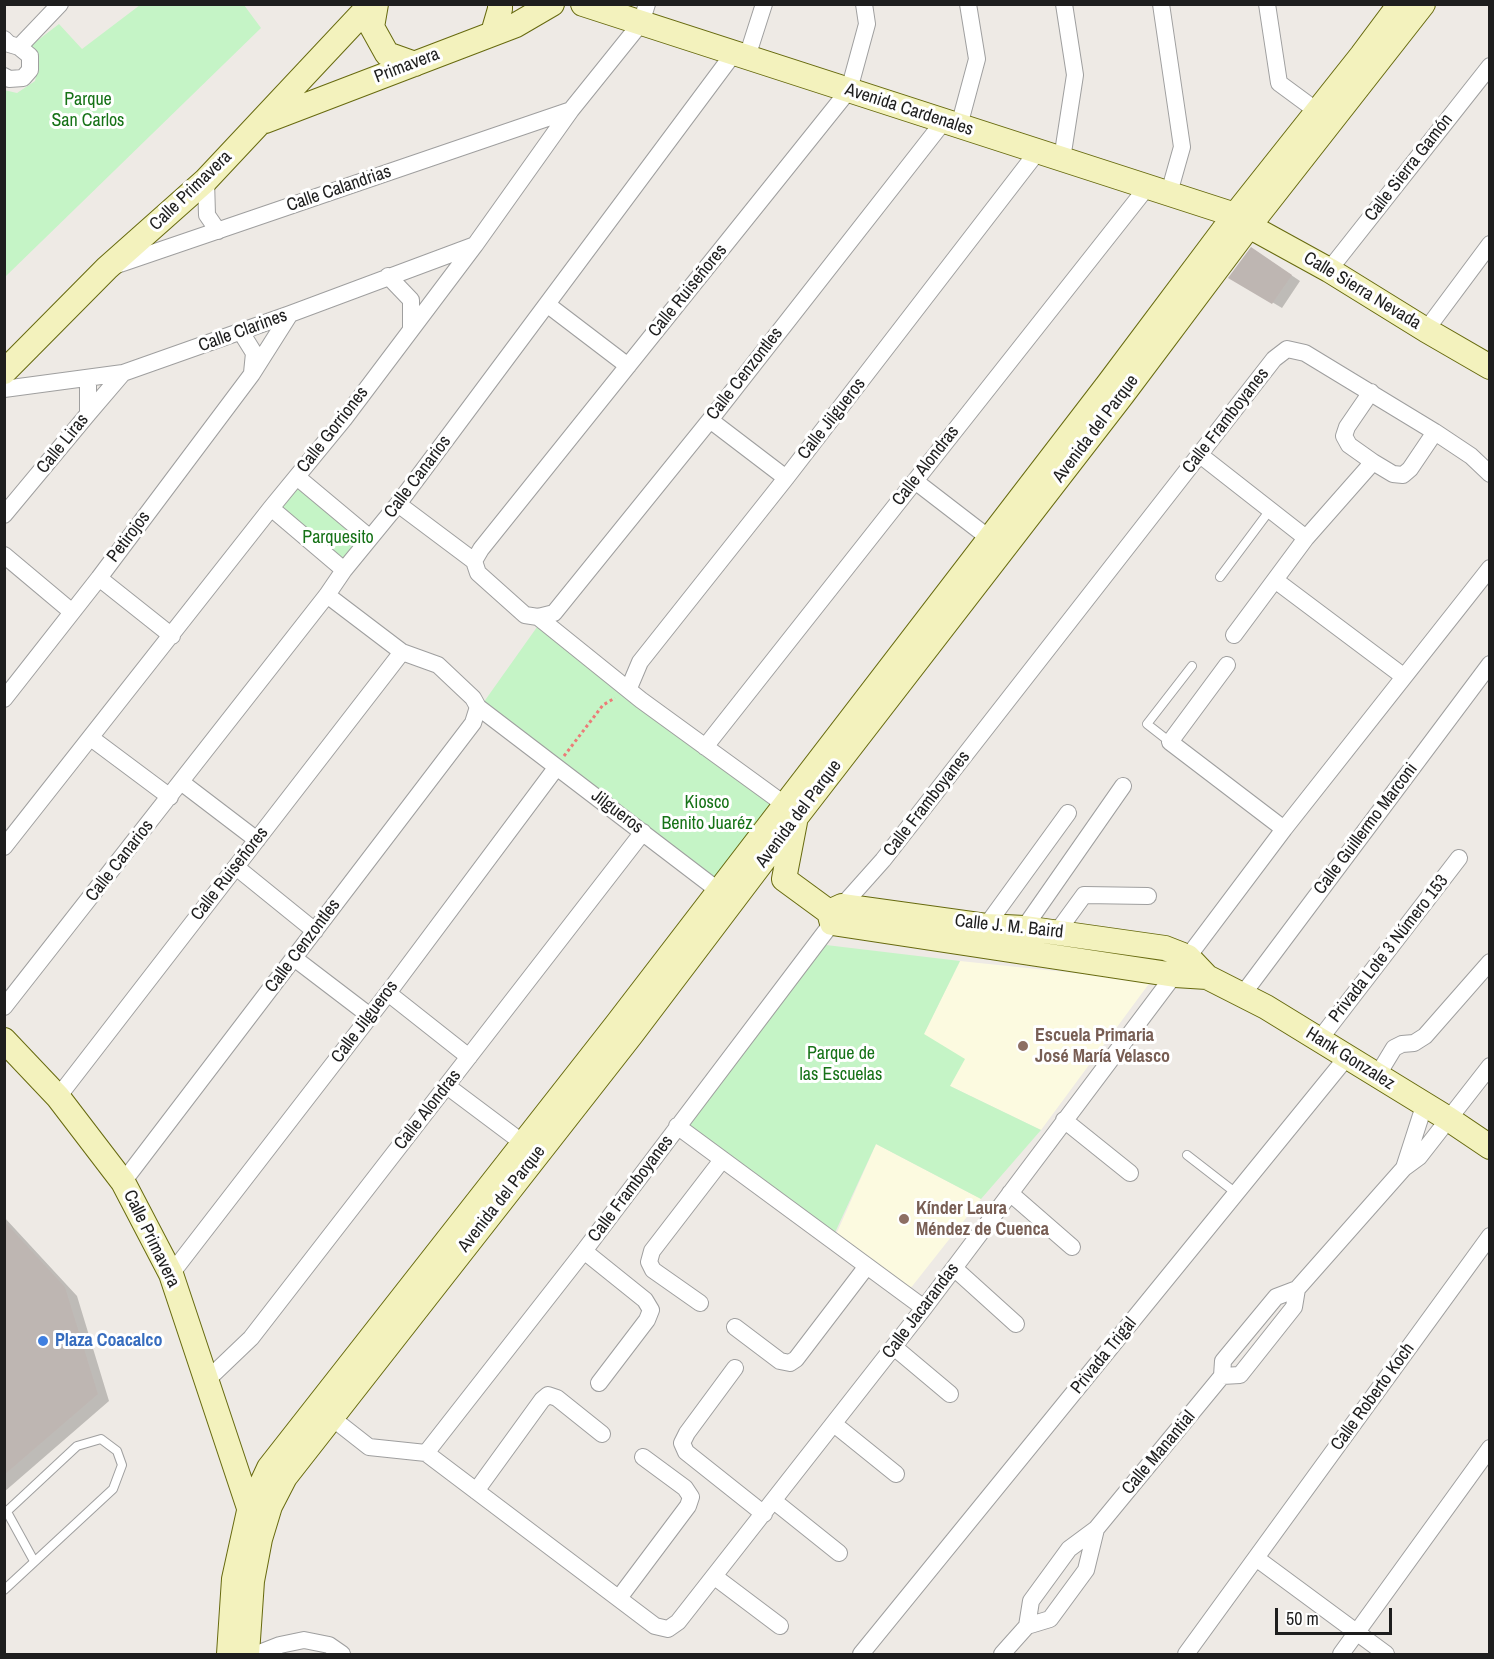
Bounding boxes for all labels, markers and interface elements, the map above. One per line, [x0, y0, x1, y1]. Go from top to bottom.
street label: Primavera [371, 44, 443, 88]
street label: Avenida Cardenales [842, 79, 976, 141]
park label: Parque San Carlos [51, 89, 125, 132]
street label: Calle Sierra Gamón [1360, 110, 1458, 226]
street label: Calle Primavera [145, 146, 237, 236]
street label: Calle Calandrias [284, 161, 394, 217]
street label: Calle Ruiseñores [644, 240, 732, 342]
street label: Calle Sierra Nevada [1299, 248, 1425, 334]
street label: Calle Clarines [196, 305, 290, 357]
street label: Calle Cenzontles [702, 323, 788, 425]
street label: Calle Framboyanes [1178, 364, 1274, 478]
street label: Avenida del Parque [1048, 371, 1144, 487]
street label: Calle Jilgueros [793, 374, 871, 464]
street label: Calle Gorriones [293, 383, 373, 477]
street label: Calle Liras [32, 410, 94, 478]
street label: Calle Alondras [888, 422, 964, 510]
street label: Calle Canarios [380, 432, 456, 522]
street label: Petirojos [103, 507, 155, 567]
park label: Parquesito [302, 527, 374, 549]
street label: Calle Framboyanes [879, 747, 975, 861]
street label: Avenida del Parque [751, 756, 847, 872]
street label: Calle Guillermo Marconi [1309, 759, 1423, 899]
street label: Jilgueros [587, 785, 647, 839]
park label: Kiosco Benito Juaréz [661, 792, 753, 834]
street label: Calle Canarios [81, 816, 159, 906]
street label: Calle Ruiseñores [187, 823, 273, 925]
street label: Privada Lote 3 Número 153 [1325, 871, 1453, 1027]
street label: Calle Cenzontles [261, 895, 345, 997]
street label: Calle J. M. Baird [954, 911, 1064, 943]
street label: Calle Jilgueros [327, 977, 403, 1067]
street label: Hank Gonzalez [1301, 1023, 1399, 1095]
place label: Escuela Primaria José María Velasco [1035, 1025, 1170, 1068]
marker: Escuela Primaria José María Velasco [1016, 1039, 1030, 1053]
park label: Parque de las Escuelas [800, 1043, 882, 1086]
street label: Calle Alondras [390, 1066, 466, 1154]
street label: Calle Framboyanes [584, 1131, 678, 1247]
street label: Avenida del Parque [454, 1141, 550, 1257]
street label: Calle Primavera [118, 1187, 184, 1291]
place label: Kínder Laura Méndez de Cuenca [916, 1198, 1049, 1240]
marker: Kínder Laura Méndez de Cuenca [897, 1212, 911, 1226]
street label: Calle Jacarandas [878, 1259, 964, 1363]
street label: Privada Trigal [1067, 1313, 1141, 1399]
place label: Plaza Coacalco [55, 1330, 162, 1352]
marker: Plaza Coacalco [36, 1334, 50, 1348]
street label: Calle Roberto Koch [1327, 1339, 1419, 1455]
street label: Calle Manantial [1118, 1407, 1200, 1499]
scale bar [1278, 1596, 1395, 1634]
text: 50 m [1286, 1606, 1319, 1631]

